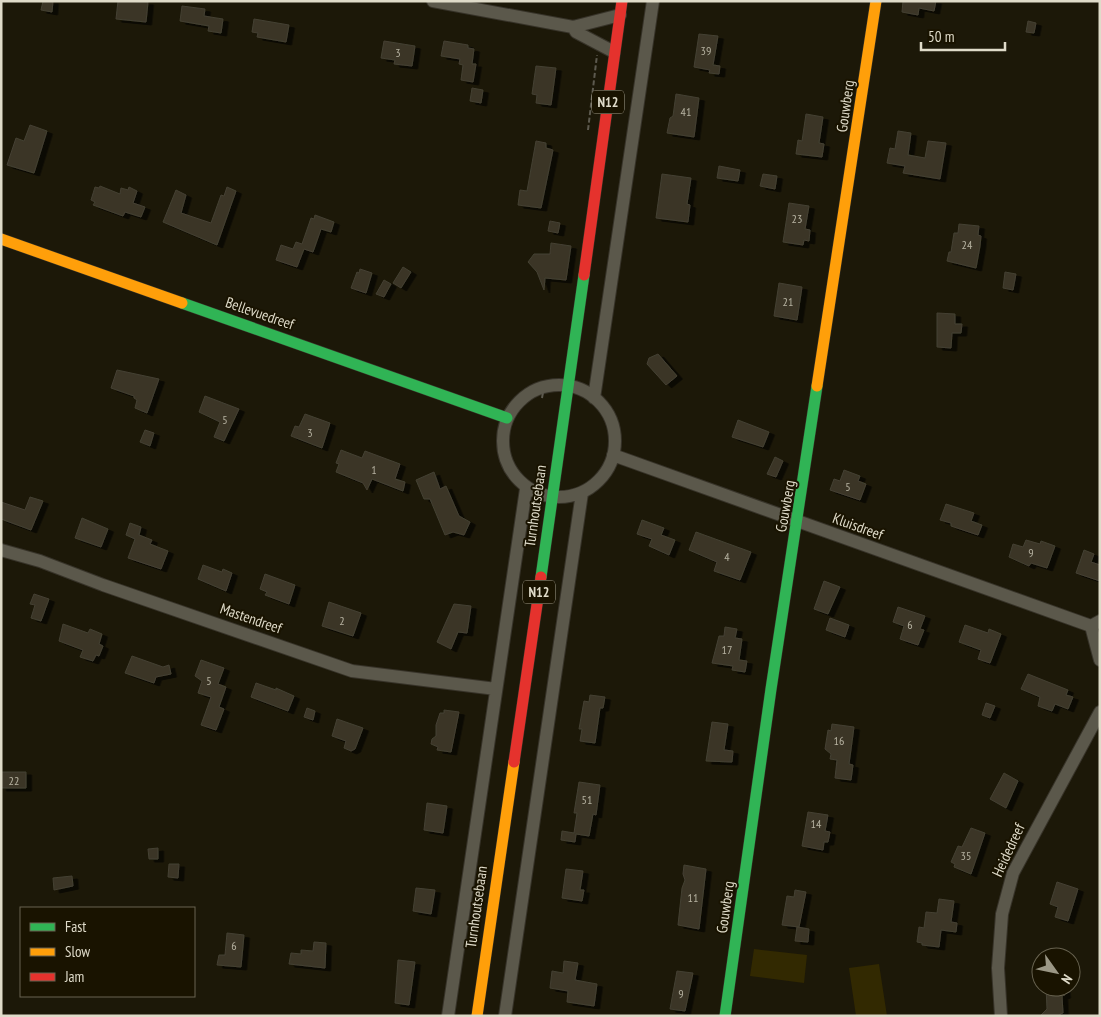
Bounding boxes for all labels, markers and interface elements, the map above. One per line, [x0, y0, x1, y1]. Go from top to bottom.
scale bar [921, 20, 1005, 52]
text: 50 m [928, 27, 954, 46]
house number: 39 [701, 43, 711, 58]
house number: 3 [395, 45, 401, 60]
street label: Gouwberg [832, 79, 858, 133]
road number: N12 [592, 90, 624, 114]
house number: 41 [681, 104, 691, 119]
house number: 23 [792, 211, 802, 226]
house number: 24 [962, 237, 973, 252]
street label: Bellevuedreef [223, 292, 298, 334]
house number: 21 [783, 294, 793, 309]
house number: 5 [222, 412, 228, 427]
house number: 3 [307, 425, 313, 440]
house number: 1 [371, 462, 377, 477]
street label: Turnhoutsebaan [520, 464, 550, 548]
street label: Gouwberg [771, 478, 799, 534]
house number: 5 [845, 479, 851, 494]
street label: Kluisdreef [830, 508, 887, 544]
house number: 9 [1028, 545, 1034, 560]
house number: 4 [724, 549, 730, 564]
road number: N12 [523, 580, 555, 604]
street label: Mastendreef [218, 599, 285, 638]
house number: 2 [339, 613, 345, 628]
house number: 6 [907, 617, 913, 632]
house number: 17 [722, 642, 732, 657]
house number: 5 [206, 673, 212, 688]
house number: 16 [834, 733, 844, 748]
house number: 22 [9, 773, 19, 788]
house number: 51 [582, 792, 592, 807]
house number: 14 [811, 816, 822, 831]
street label: Heidedreef [987, 819, 1029, 880]
house number: 35 [961, 848, 971, 863]
street label: Turnhoutsebaan [461, 865, 491, 949]
street label: Gouwberg [712, 880, 738, 934]
house number: 11 [688, 890, 698, 905]
legend [20, 907, 195, 997]
text: Fast [65, 917, 86, 936]
house number: 6 [231, 938, 237, 953]
text: Slow [65, 942, 90, 961]
north arrow [1031, 947, 1081, 997]
text: Jam [64, 967, 84, 986]
text: N [1057, 971, 1077, 987]
house number: 9 [678, 986, 684, 1001]

